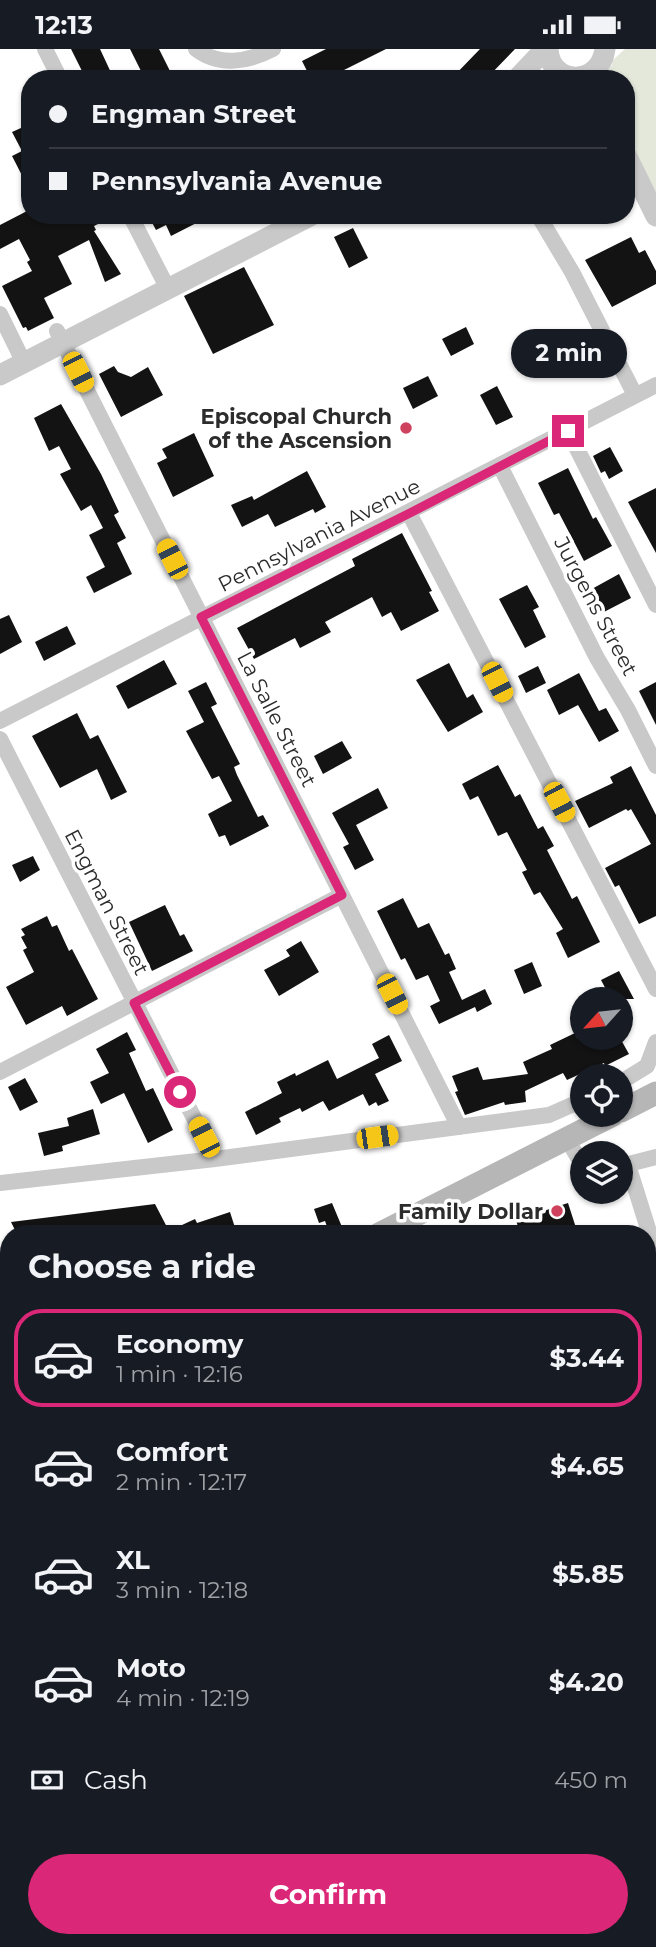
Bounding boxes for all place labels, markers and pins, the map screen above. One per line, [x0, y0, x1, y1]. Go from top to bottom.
place label: Episcopal Church of the Ascension [201, 404, 392, 453]
marker: Episcopal Church of the Ascension [398, 420, 414, 436]
place label: Family Dollar [398, 1199, 543, 1224]
marker: Family Dollar [549, 1203, 565, 1219]

